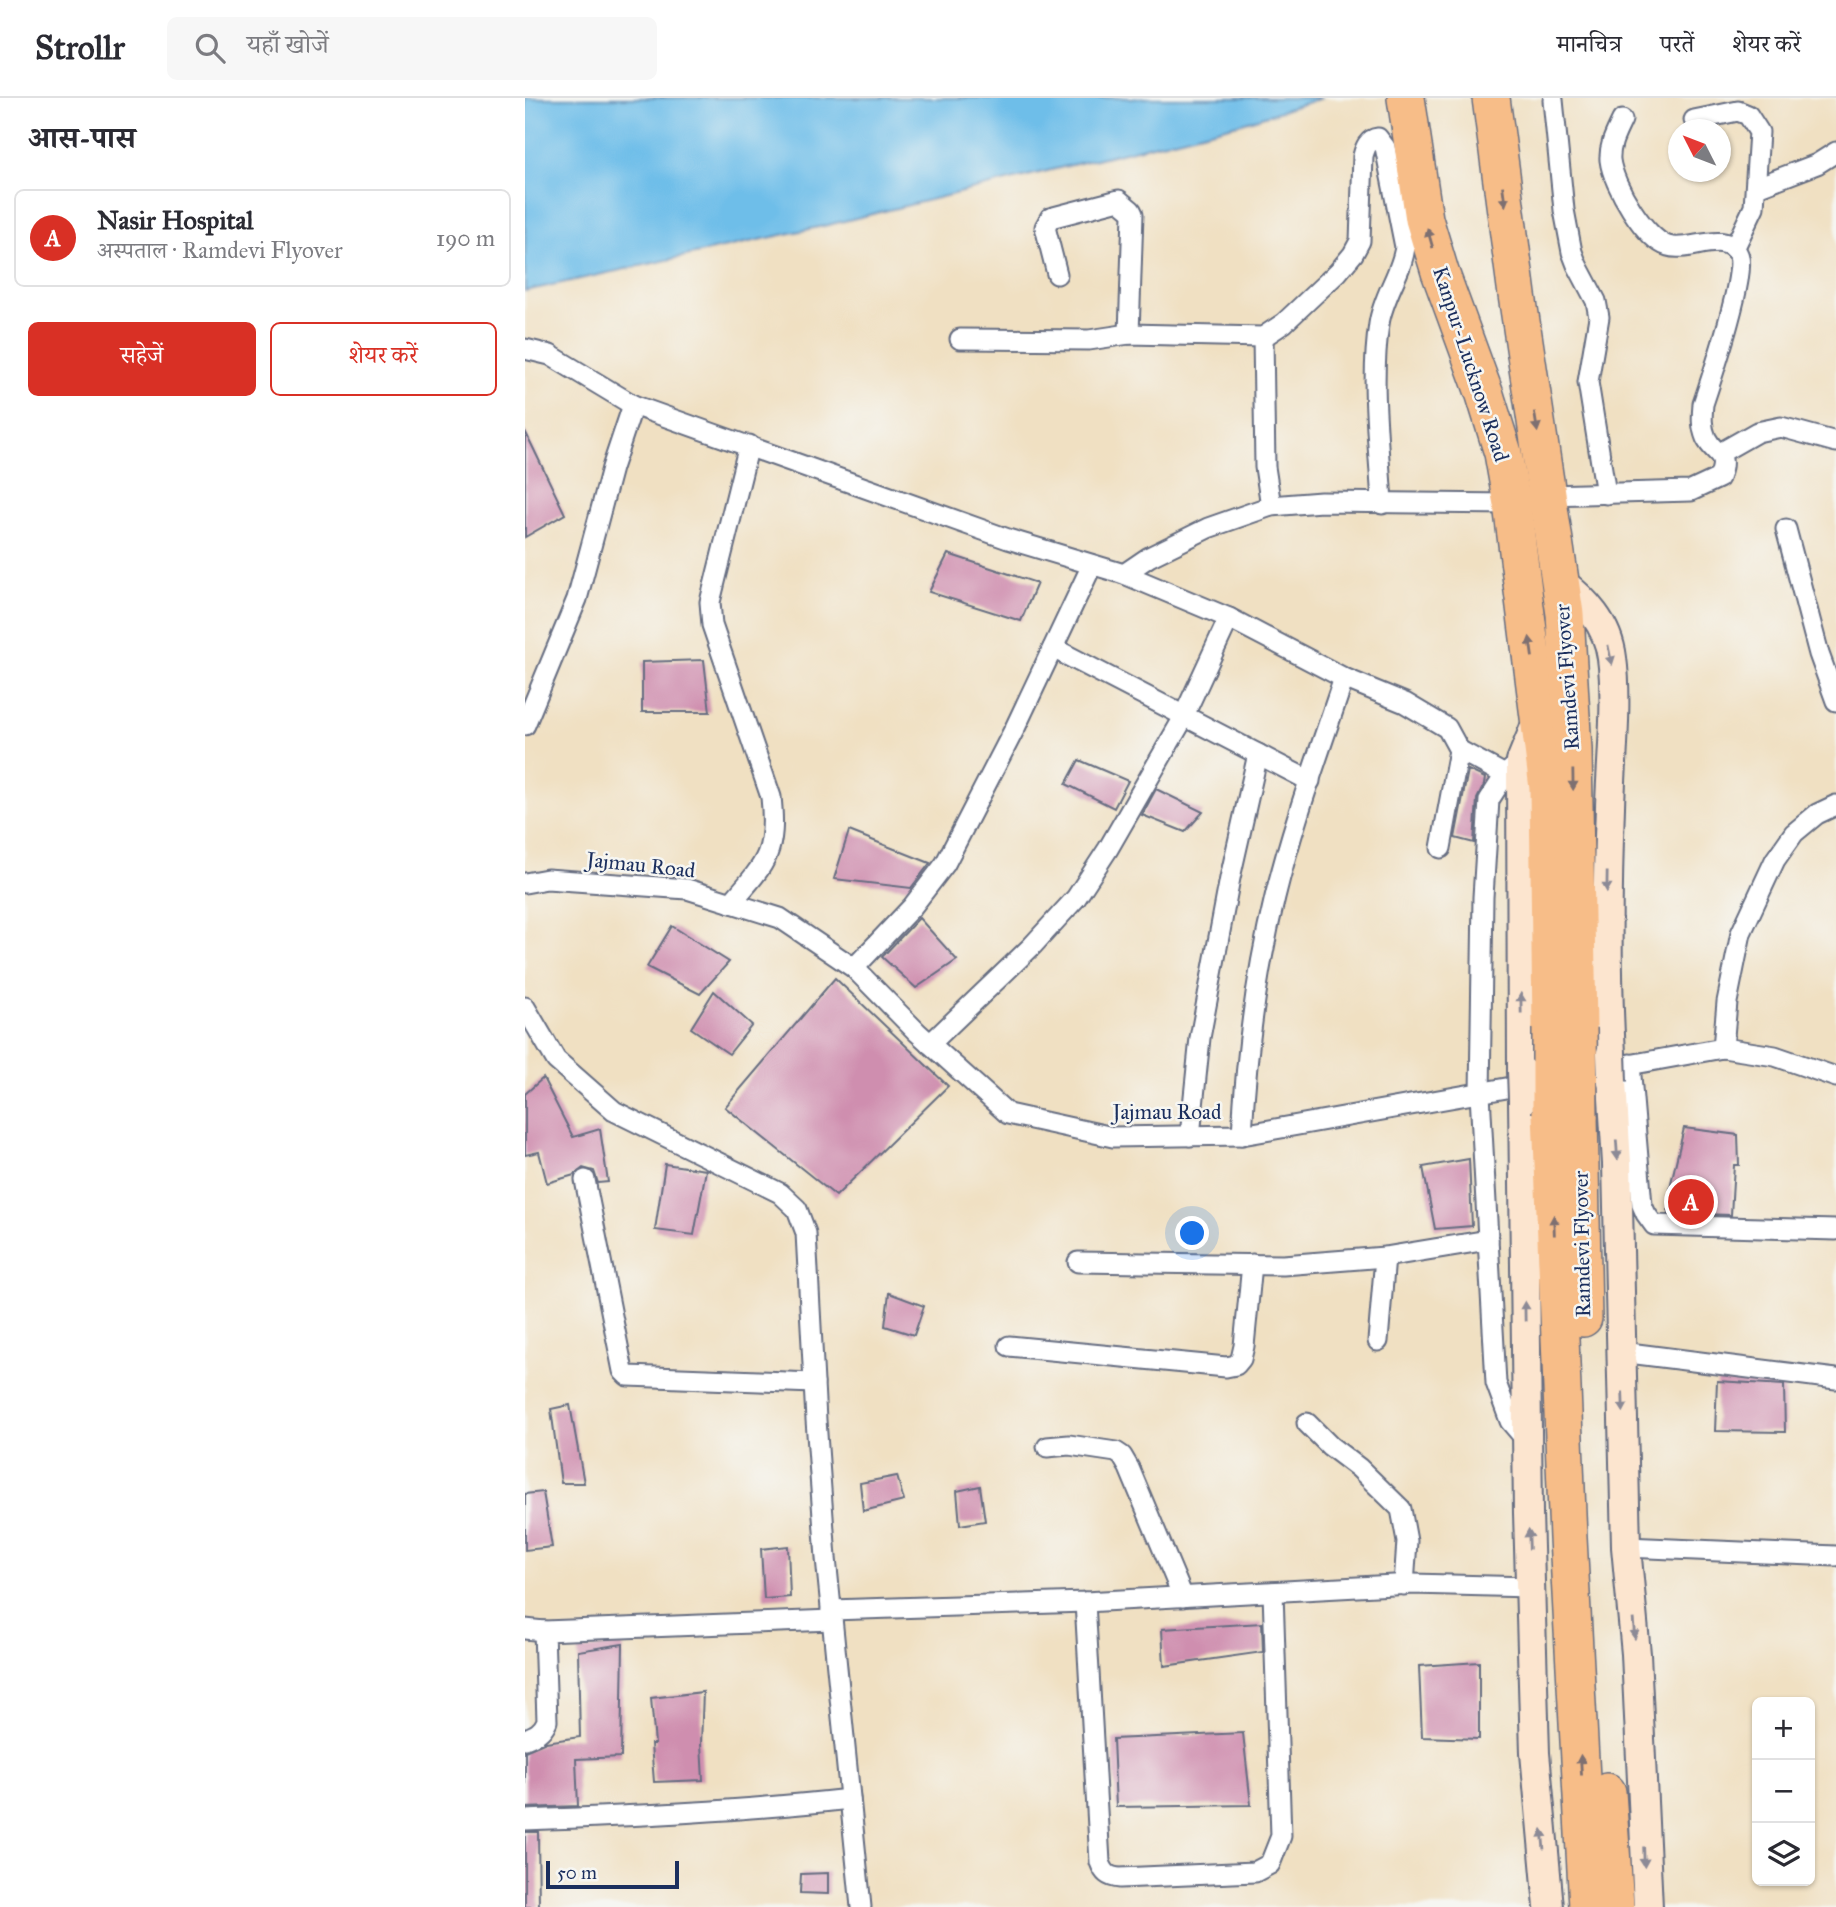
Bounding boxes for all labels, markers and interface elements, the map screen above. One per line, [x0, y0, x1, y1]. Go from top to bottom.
search box [167, 17, 657, 80]
text: Strollr [35, 28, 125, 68]
text: यहाँ खोजें [247, 28, 329, 60]
icon: search [191, 29, 229, 67]
text: मानचित्र [1557, 29, 1622, 59]
text: परतें [1660, 29, 1694, 59]
text: शेयर करें [1732, 29, 1801, 59]
north arrow [1668, 119, 1731, 182]
text: आस-पास [28, 120, 136, 156]
one-way arrow [1499, 186, 1510, 208]
text: Nasir Hospital [97, 204, 254, 236]
text: A [45, 224, 61, 252]
text: 190 m [436, 224, 495, 252]
one-way arrow [1424, 227, 1434, 248]
text: अस्पताल · Ramdevi Flyover [97, 236, 343, 264]
street label: Kanpur-Lucknow Road [1427, 263, 1515, 465]
button: सहेजें [28, 322, 256, 396]
button: शेयर करें [270, 322, 497, 396]
one-way arrow [1531, 411, 1542, 433]
street label: Ramdevi Flyover [1549, 603, 1585, 751]
one-way arrow [1525, 636, 1536, 658]
one-way arrow [1604, 644, 1615, 666]
one-way arrow [1567, 769, 1579, 791]
street label: Jajmau Road [583, 846, 697, 884]
one-way arrow [1602, 871, 1613, 893]
one-way arrow [1515, 991, 1527, 1013]
street label: Jajmau Road [1111, 1099, 1222, 1125]
one-way arrow [1611, 1140, 1622, 1162]
street label: Ramdevi Flyover [1568, 1170, 1596, 1318]
pin: A [1668, 1176, 1714, 1228]
one-way arrow [1549, 1213, 1560, 1235]
your location [1175, 1216, 1209, 1250]
one-way arrow [1519, 1300, 1531, 1322]
one-way arrow [1617, 1392, 1628, 1414]
one-way arrow [1523, 1527, 1534, 1549]
one-way arrow [1629, 1619, 1640, 1641]
map controls [1752, 1697, 1815, 1886]
button: + [1752, 1697, 1815, 1760]
one-way arrow [1575, 1754, 1586, 1776]
button: − [1752, 1760, 1815, 1823]
button: layers [1752, 1823, 1815, 1886]
one-way arrow [1537, 1828, 1548, 1850]
one-way arrow [1639, 1846, 1650, 1868]
scale bar [546, 1858, 679, 1890]
text: 50 m [557, 1861, 597, 1884]

